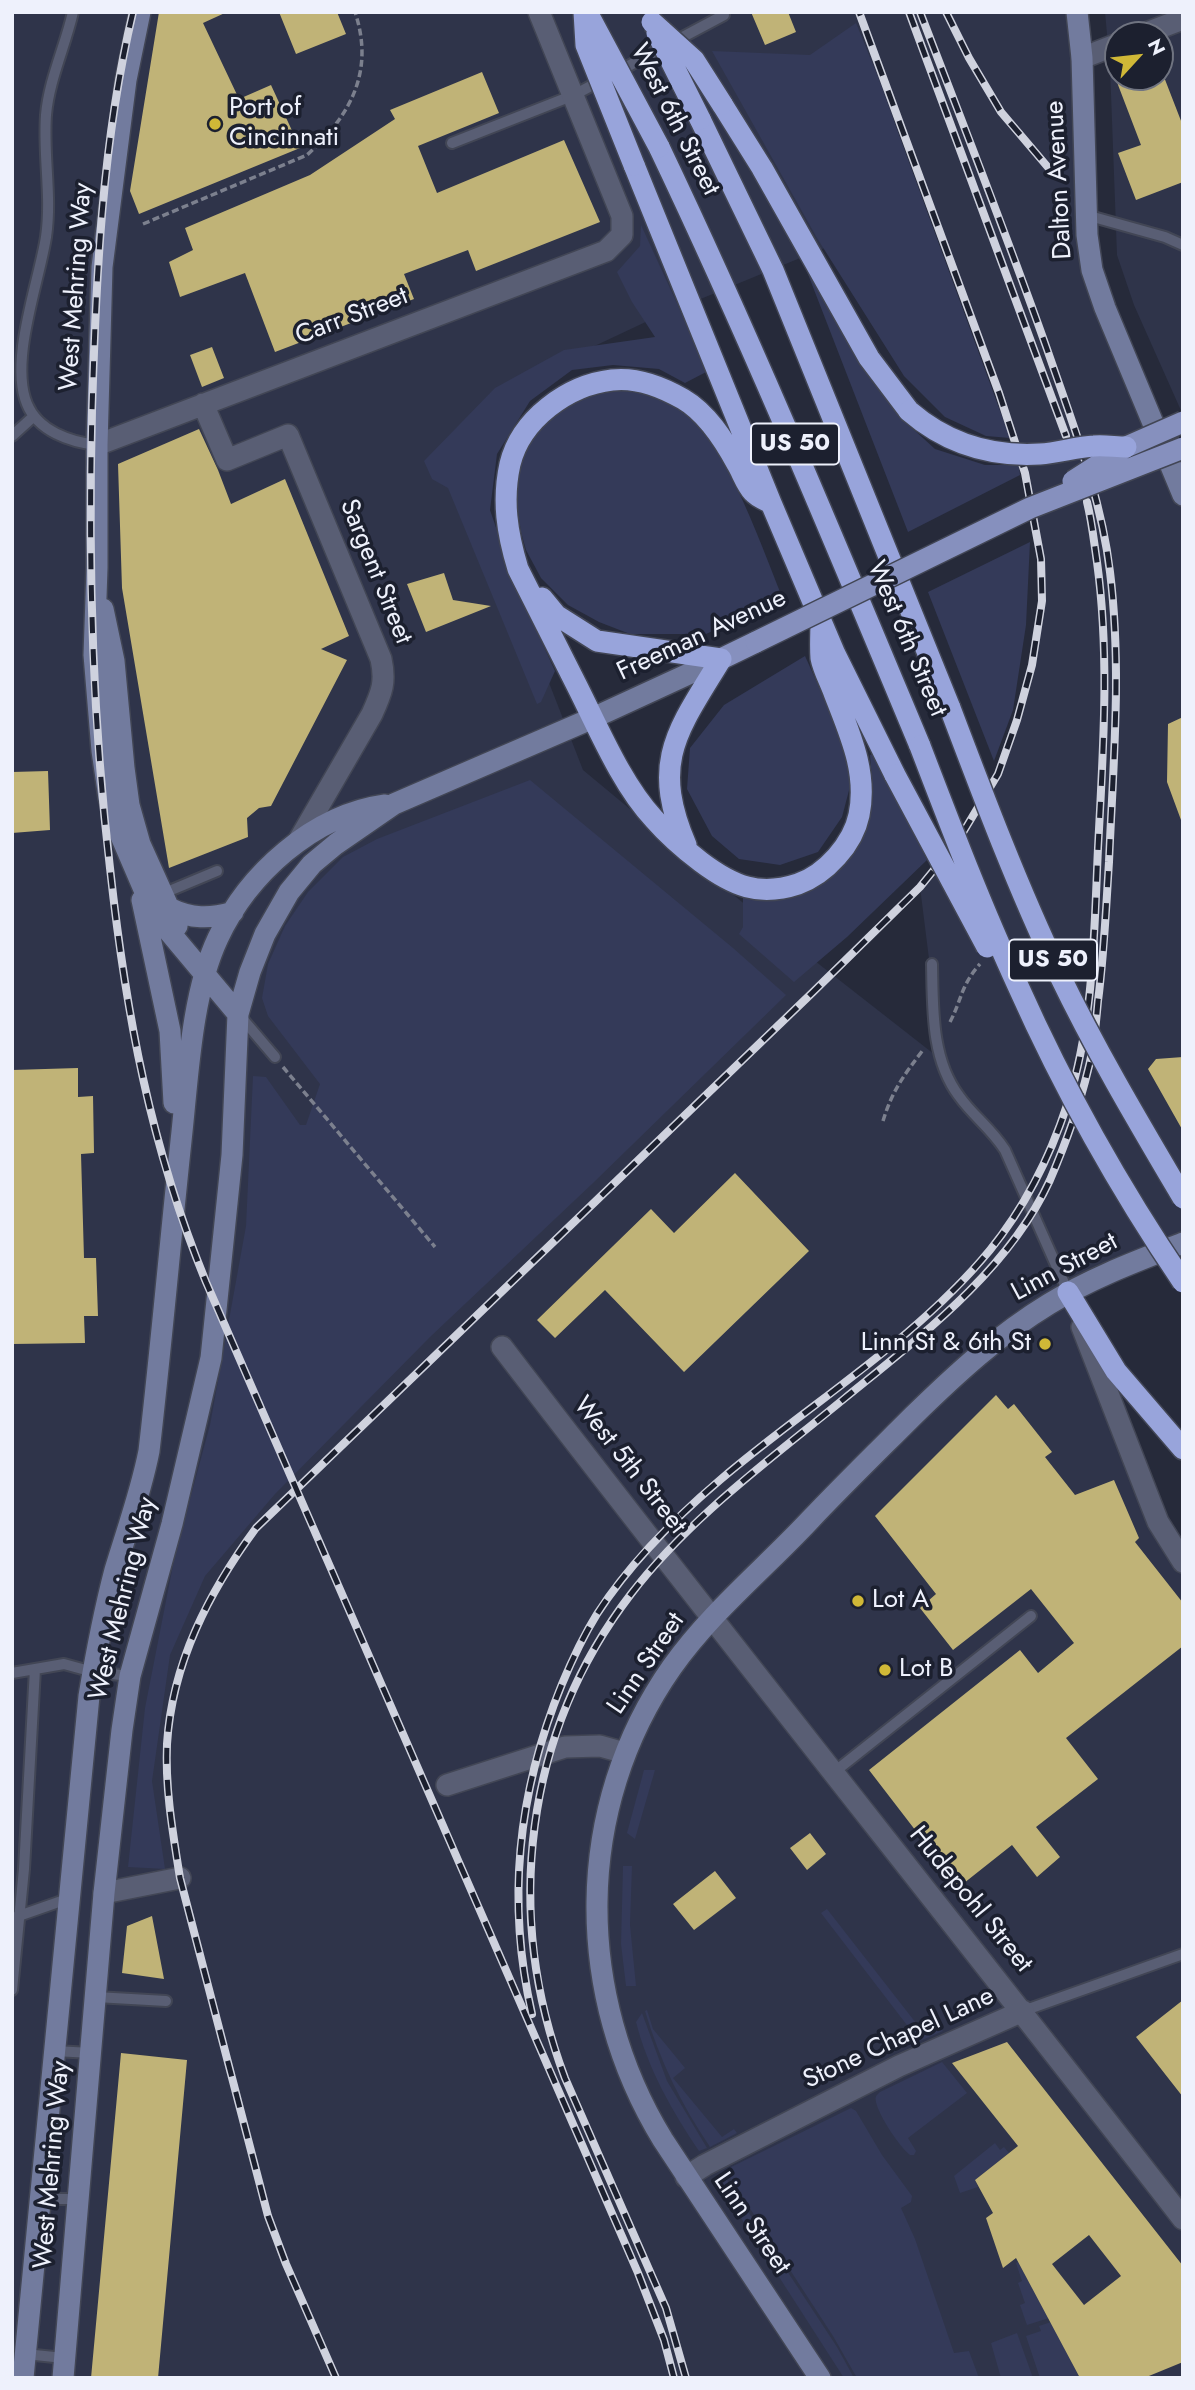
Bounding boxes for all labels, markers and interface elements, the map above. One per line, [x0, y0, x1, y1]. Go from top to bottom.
north arrow [1104, 21, 1174, 91]
text: N [1141, 34, 1172, 60]
street label: West 6th Street [622, 39, 726, 201]
place label: Port of Cincinnati [229, 93, 339, 154]
street label: Dalton Avenue [1040, 100, 1080, 260]
marker: Port of Cincinnati [207, 116, 223, 132]
street label: West Mehring Way [54, 182, 100, 392]
street label: Carr Street [291, 281, 413, 353]
road number: US 50 [751, 424, 839, 464]
street label: Sargent Street [332, 495, 418, 649]
street label: West 6th Street [859, 556, 953, 722]
street label: Freeman Avenue [612, 583, 792, 689]
road number: US 50 [1009, 940, 1097, 980]
street label: Linn Street [1007, 1227, 1123, 1309]
place label: Linn St & 6th St [861, 1328, 1031, 1360]
marker: Linn St & 6th St [1037, 1336, 1053, 1352]
street label: West 5th Street [566, 1391, 692, 1541]
street label: West Mehring Way [84, 1494, 164, 1704]
place label: Lot A [872, 1585, 929, 1617]
marker: Lot A [850, 1593, 866, 1609]
street label: Linn Street [602, 1607, 692, 1721]
place label: Lot B [899, 1654, 953, 1686]
marker: Lot B [877, 1662, 893, 1678]
street label: Hudepohl Street [902, 1821, 1038, 1979]
street label: Stone Chapel Lane [799, 1981, 999, 2097]
street label: West Mehring Way [28, 2060, 78, 2270]
street label: Linn Street [706, 2167, 796, 2281]

